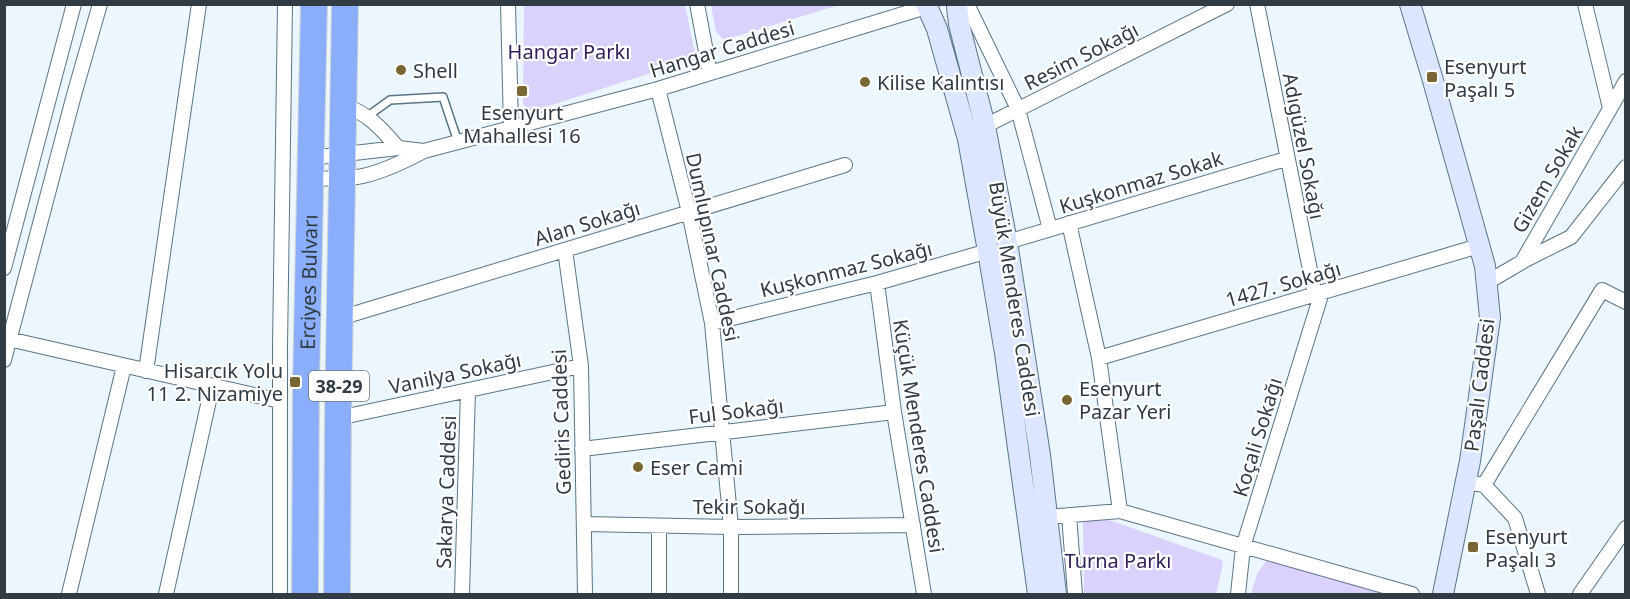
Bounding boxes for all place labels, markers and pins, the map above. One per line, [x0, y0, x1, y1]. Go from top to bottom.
place label: Esenyurt Paşalı 5 [1444, 53, 1526, 103]
place label: Shell [413, 57, 458, 84]
marker: Shell [394, 63, 408, 77]
place label: Kilise Kalıntısı [877, 69, 1004, 96]
marker: Esenyurt Paşalı 5 [1425, 70, 1439, 84]
marker: Kilise Kalıntısı [858, 75, 872, 89]
marker: Esenyurt Mahallesi 16 [515, 84, 529, 98]
place label: Esenyurt Mahallesi 16 [463, 99, 581, 149]
place label: Hisarcık Yolu 11 2. Nizamiye [147, 357, 283, 407]
marker: Hisarcık Yolu 11 2. Nizamiye [288, 375, 302, 389]
place label: Esenyurt Pazar Yeri [1079, 375, 1171, 425]
marker: Esenyurt Pazar Yeri [1060, 393, 1074, 407]
place label: Eser Cami [650, 454, 743, 481]
marker: Eser Cami [631, 460, 645, 474]
place label: Esenyurt Paşalı 3 [1485, 523, 1567, 573]
marker: Esenyurt Paşalı 3 [1466, 540, 1480, 554]

